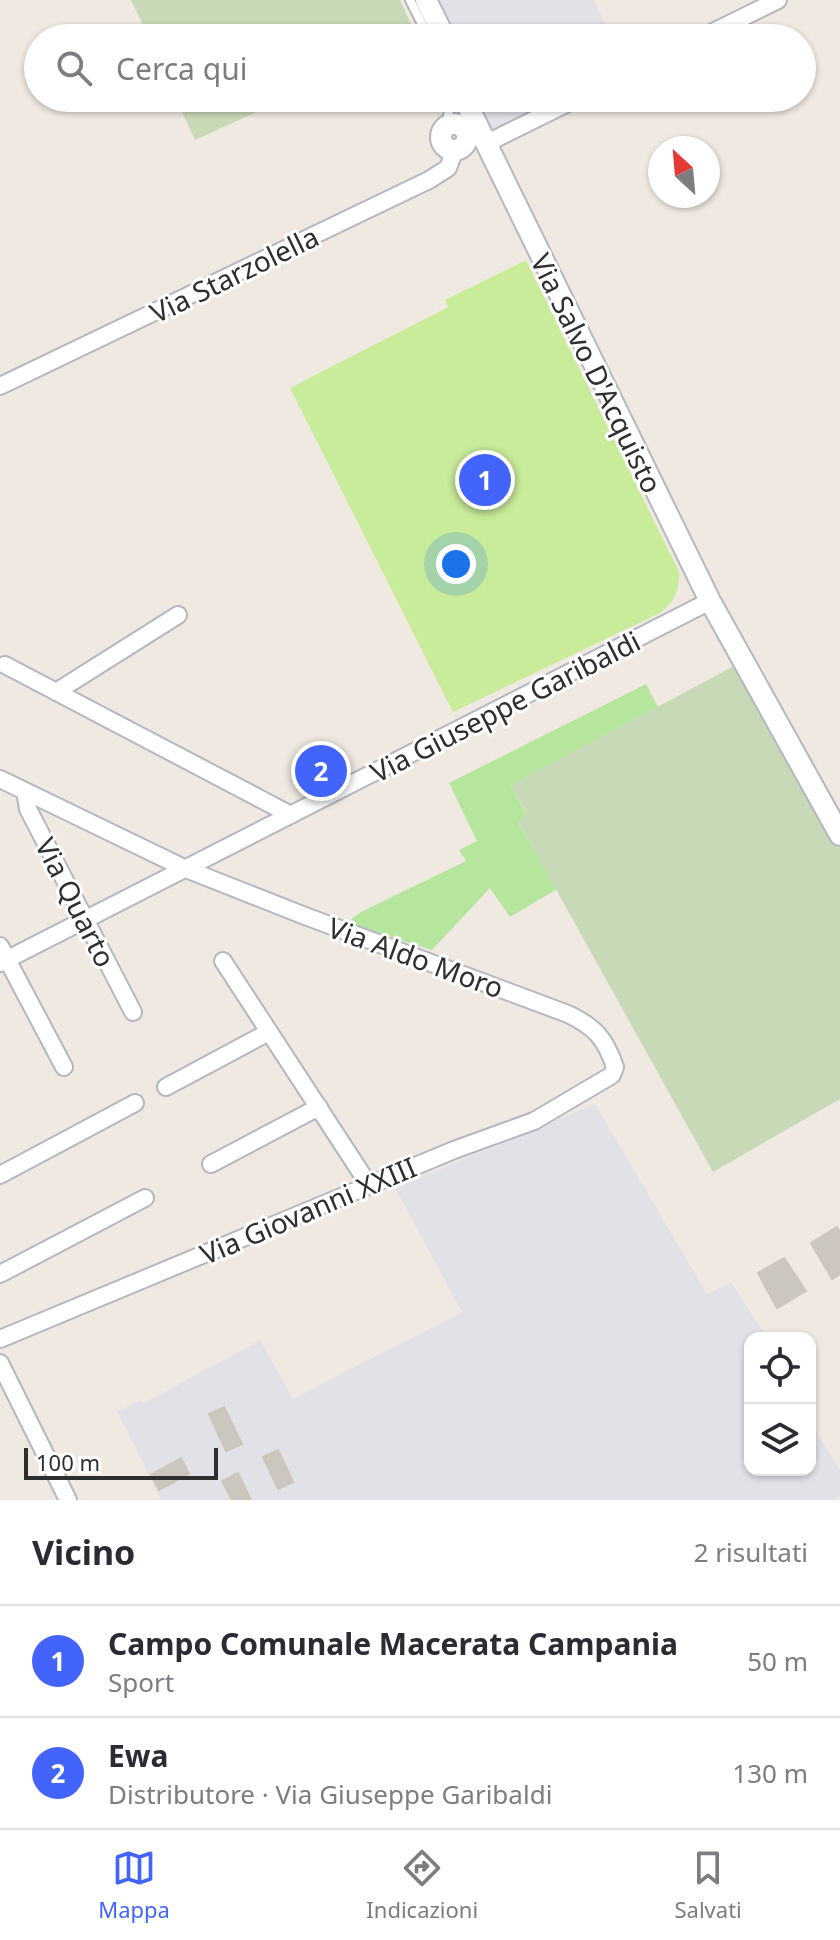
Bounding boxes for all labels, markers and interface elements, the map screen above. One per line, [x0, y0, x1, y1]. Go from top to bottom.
search box [24, 24, 816, 112]
icon: search [52, 46, 96, 90]
text: Cerca qui [116, 48, 247, 89]
north arrow [648, 136, 720, 208]
street label: Via Starzolella [143, 217, 325, 331]
street label: Via Salvo D'Acquisto [522, 247, 672, 499]
pin: 1 [459, 450, 511, 510]
your location [436, 544, 476, 584]
street label: Via Giuseppe Garibaldi [364, 621, 646, 791]
pin: 2 [295, 741, 347, 801]
street label: Via Quarto [27, 831, 125, 973]
street label: Via Aldo Moro [323, 908, 509, 1006]
street label: Via Giovanni XXIII [194, 1147, 422, 1273]
map controls [744, 1332, 816, 1476]
button: locate [744, 1332, 816, 1404]
button: layers [744, 1404, 816, 1476]
scale bar [24, 1444, 218, 1480]
text: 100 m [36, 1447, 100, 1477]
text: Vicino [32, 1529, 135, 1575]
text: 2 risultati [694, 1534, 808, 1570]
text: Campo Comunale Macerata Campania [108, 1623, 678, 1664]
text: 1 [51, 1643, 65, 1679]
text: 50 m [747, 1643, 808, 1679]
text: Sport [108, 1664, 174, 1700]
text: Ewa [108, 1735, 168, 1776]
text: 2 [51, 1755, 65, 1791]
text: 130 m [732, 1755, 808, 1791]
text: Distributore · Via Giuseppe Garibaldi [108, 1776, 552, 1812]
tab: Mappa [98, 1846, 170, 1924]
tab: Indicazioni [366, 1846, 478, 1924]
tab: Salvati [675, 1846, 742, 1924]

